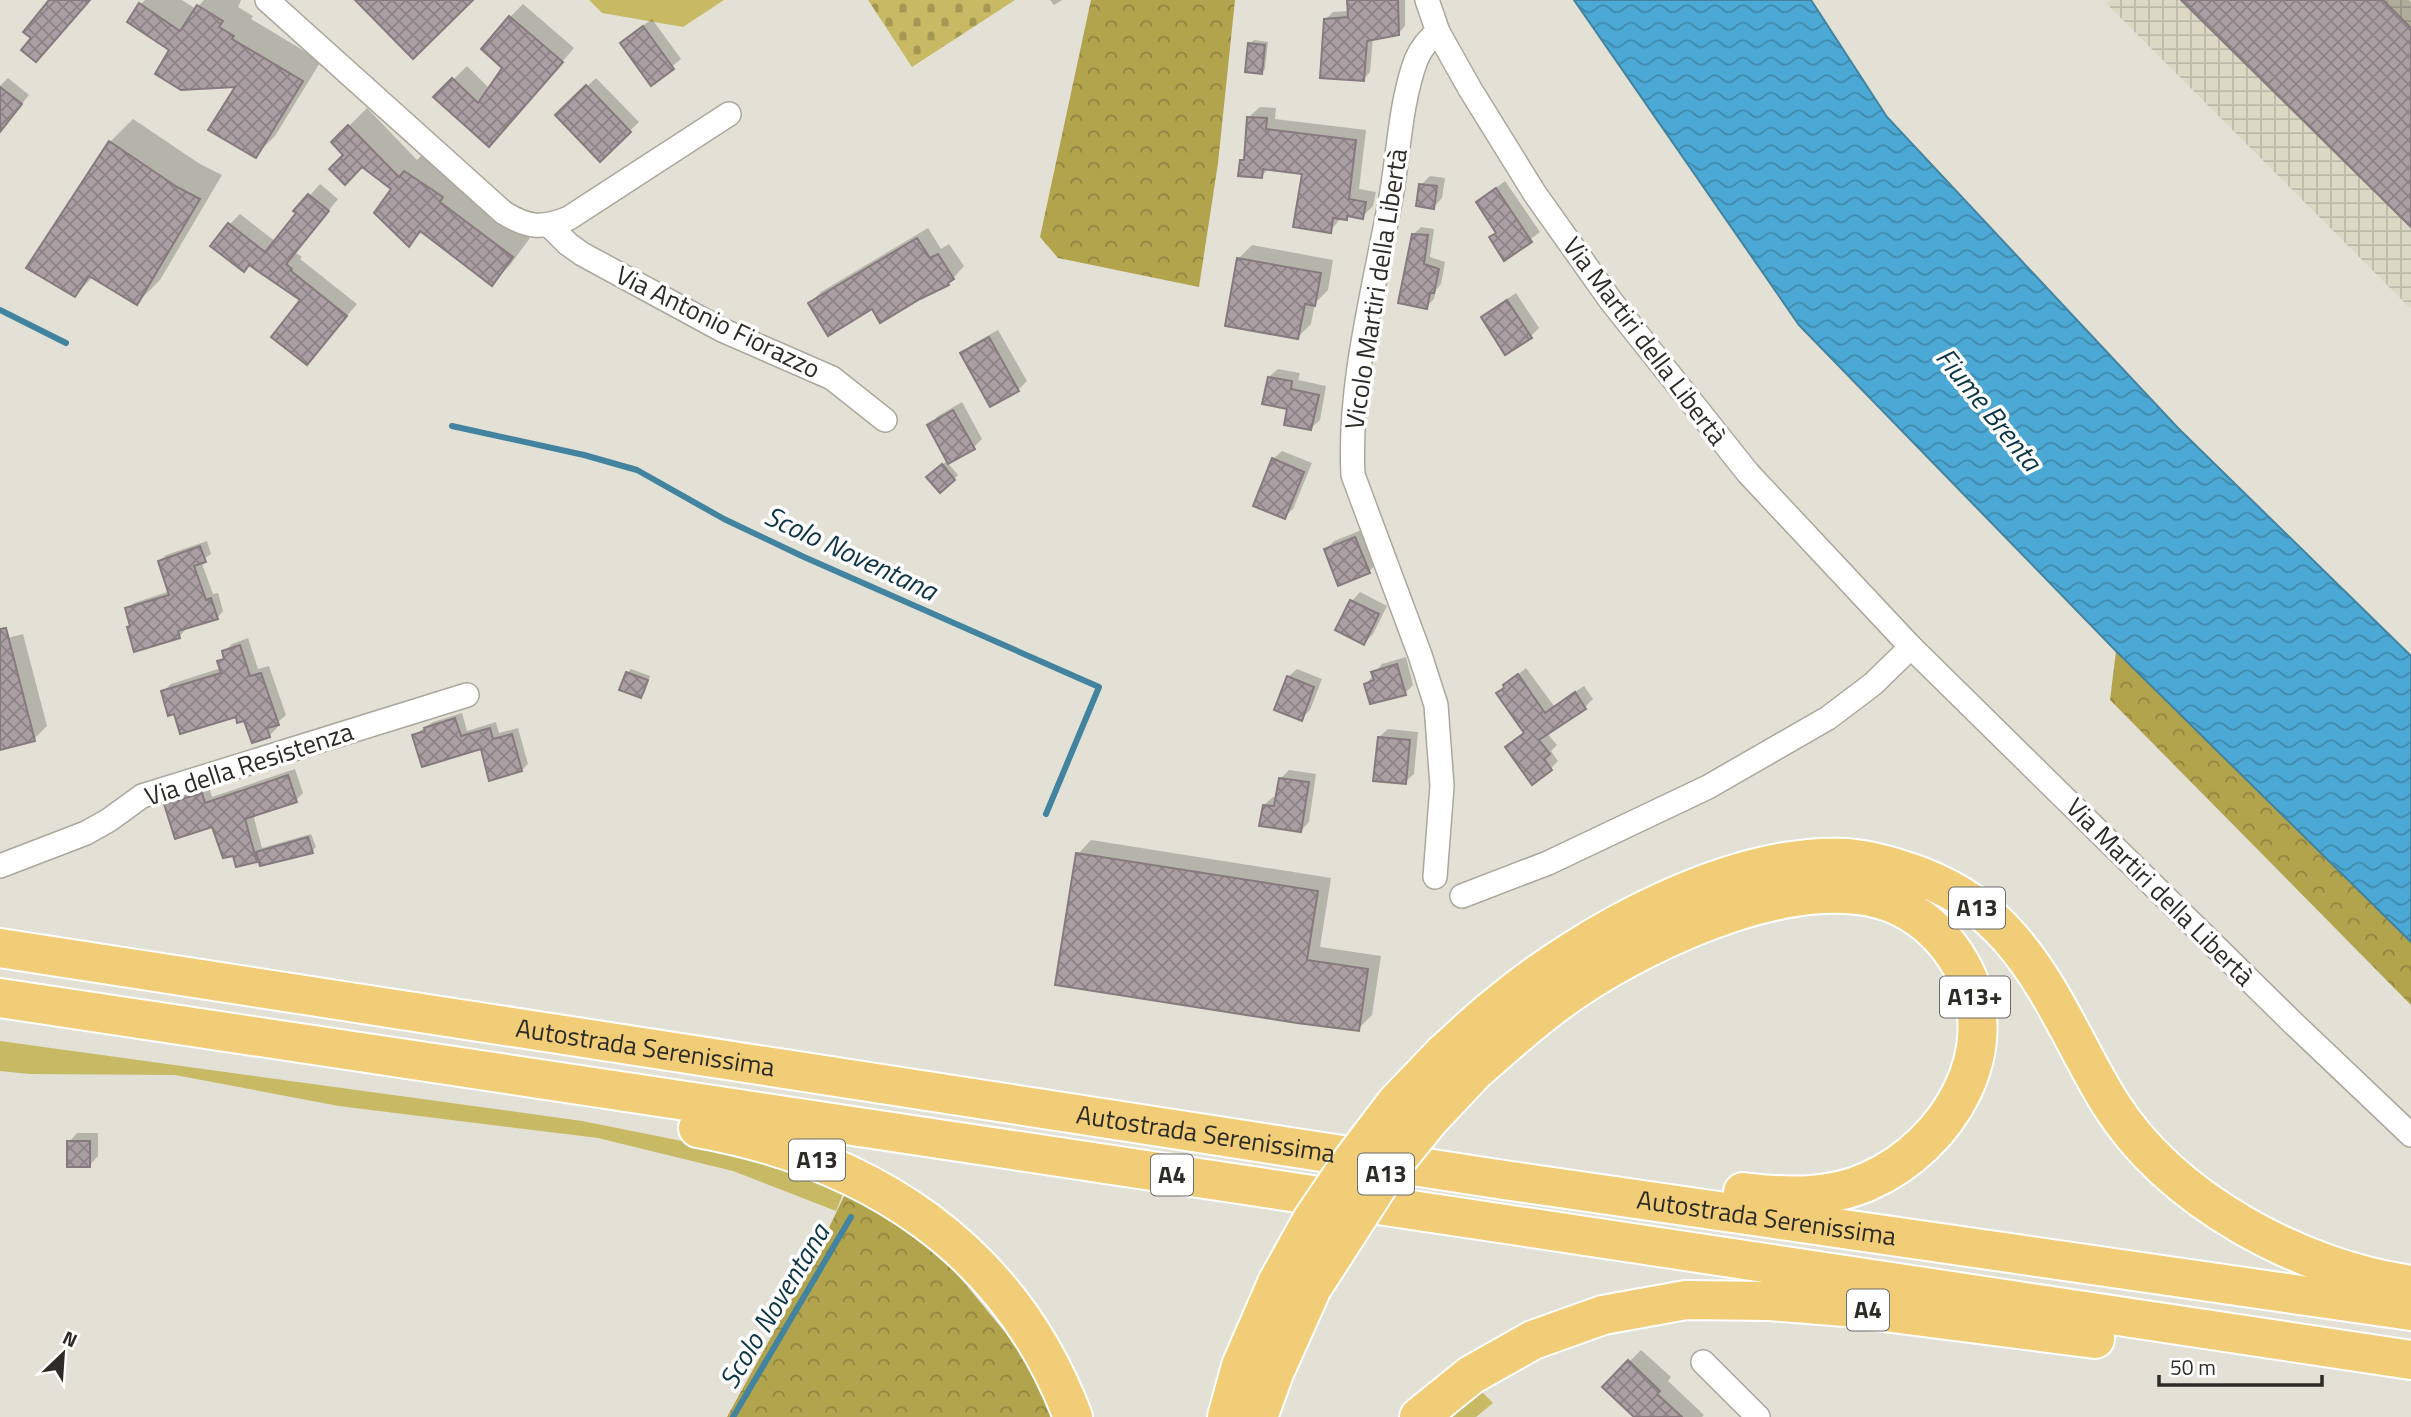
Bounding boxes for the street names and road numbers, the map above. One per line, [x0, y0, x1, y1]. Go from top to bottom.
street label: Vicolo Martiri della Libertà [1334, 146, 1417, 432]
street label: Via Martiri della Libertà [1554, 228, 1737, 453]
street label: Via Antonio Fiorazzo [609, 255, 827, 388]
street label: Via della Resistenza [140, 711, 358, 816]
street label: Via Martiri della Libertà [2057, 789, 2263, 995]
road number: A13 [1949, 888, 2005, 928]
road number: A13+ [1940, 976, 2010, 1017]
street label: Autostrada Serenissima [513, 1008, 778, 1086]
street label: Autostrada Serenissima [1074, 1094, 1338, 1173]
road number: A13 [789, 1140, 845, 1180]
road number: A4 [1151, 1154, 1193, 1196]
road number: A13 [1358, 1154, 1414, 1194]
street label: Autostrada Serenissima [1634, 1179, 1899, 1255]
road number: A4 [1847, 1290, 1889, 1330]

